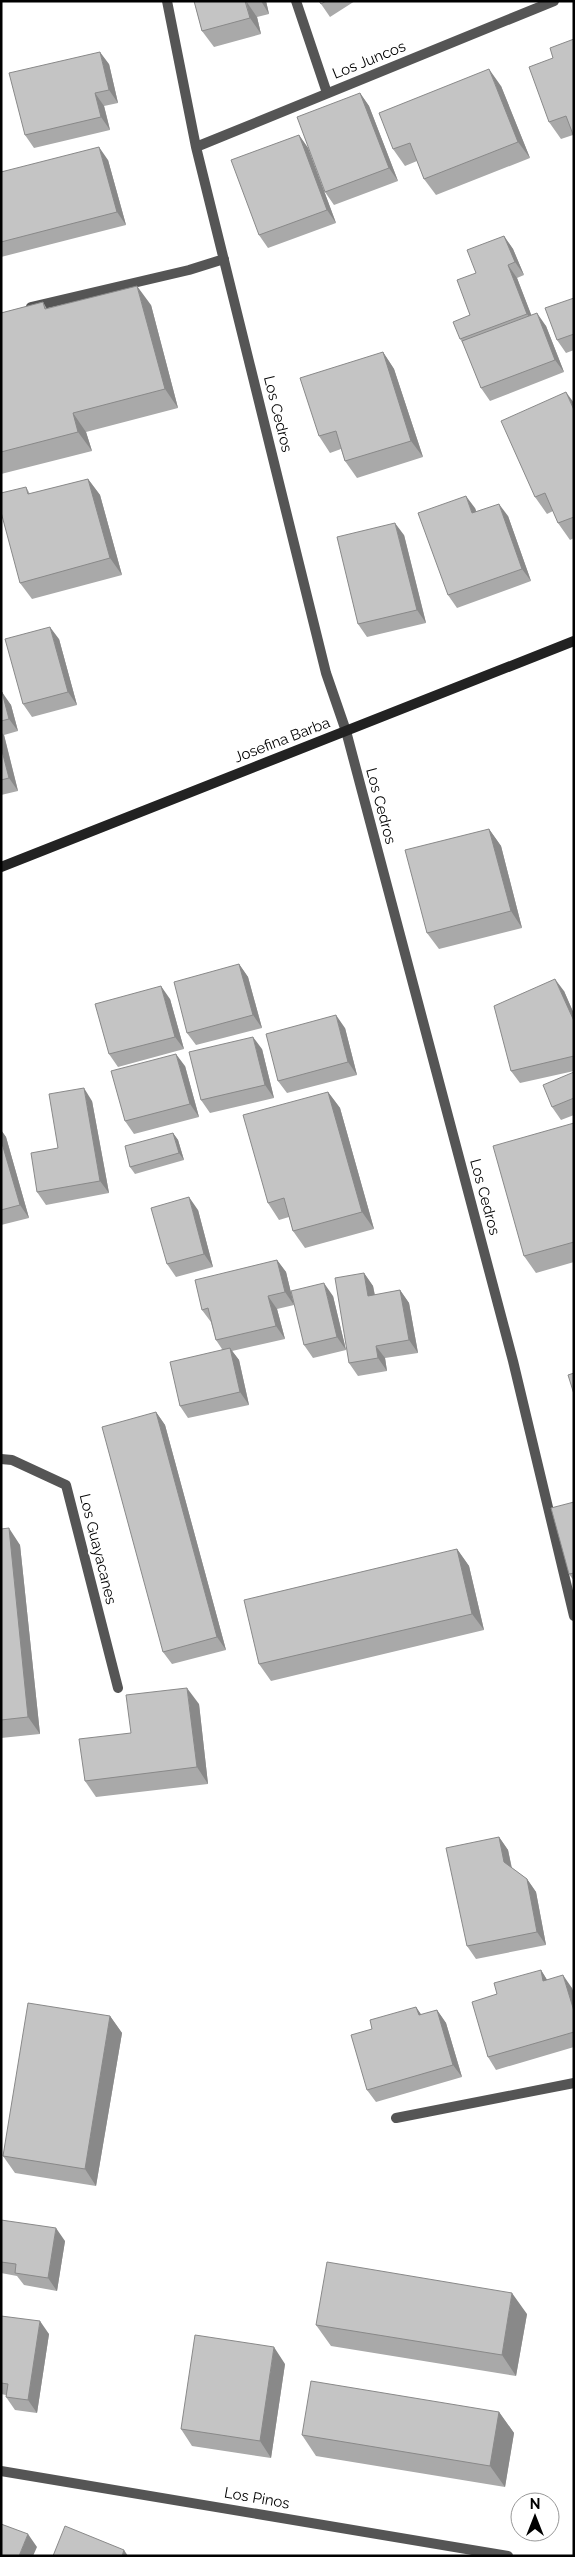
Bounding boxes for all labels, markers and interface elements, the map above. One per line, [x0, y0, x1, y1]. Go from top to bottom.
street label: Los Juncos [330, 37, 408, 83]
street label: Los Cedros [260, 374, 296, 454]
street label: Josefina Barba [232, 713, 332, 767]
street label: Los Cedros [362, 766, 400, 846]
street label: Los Cedros [466, 1157, 504, 1237]
street label: Los Guayacanes [76, 1492, 120, 1606]
street label: Los Pinos [223, 2483, 291, 2513]
north arrow [510, 2492, 560, 2542]
text: N [530, 2496, 540, 2512]

